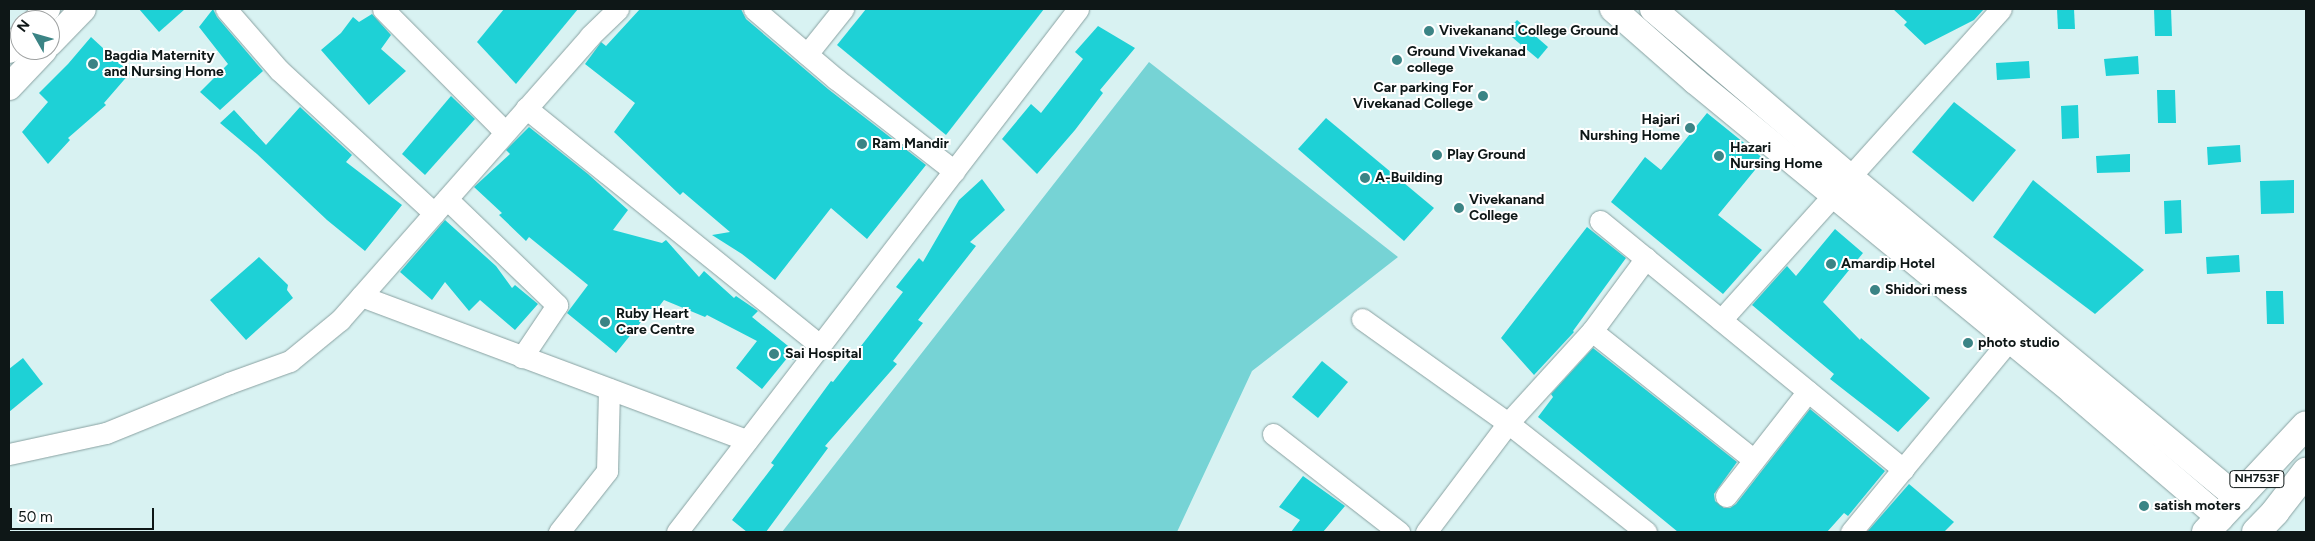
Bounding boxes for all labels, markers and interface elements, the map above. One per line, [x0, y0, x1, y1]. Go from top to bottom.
north arrow [10, 10, 60, 60]
text: N [14, 17, 34, 36]
place label: Vivekanand College Ground [1439, 23, 1618, 39]
marker: Vivekanand College Ground [1423, 25, 1435, 37]
place label: Ground Vivekanad college [1407, 44, 1526, 76]
place label: Bagdia Maternity and Nursing Home [104, 48, 224, 80]
marker: Ground Vivekanad college [1391, 54, 1403, 66]
marker: Bagdia Maternity and Nursing Home [86, 57, 100, 71]
place label: Car parking For Vivekanad College [1353, 80, 1473, 112]
marker: Car parking For Vivekanad College [1477, 90, 1489, 102]
place label: Hajari Nurshing Home [1579, 112, 1680, 144]
marker: Hajari Nurshing Home [1684, 122, 1696, 134]
place label: Ram Mandir [872, 136, 949, 152]
marker: Ram Mandir [856, 138, 868, 150]
place label: Hazari Nursing Home [1730, 140, 1823, 172]
place label: Play Ground [1447, 147, 1526, 163]
marker: Play Ground [1431, 149, 1443, 161]
marker: Hazari Nursing Home [1712, 149, 1726, 163]
place label: A-Building [1375, 170, 1443, 186]
marker: A-Building [1359, 172, 1371, 184]
place label: Vivekanand College [1469, 192, 1544, 224]
marker: Vivekanand College [1453, 202, 1465, 214]
place label: Amardip Hotel [1841, 256, 1935, 272]
marker: Amardip Hotel [1825, 258, 1837, 270]
place label: Shidori mess [1885, 282, 1967, 298]
marker: Shidori mess [1869, 284, 1881, 296]
place label: Ruby Heart Care Centre [616, 306, 695, 338]
marker: Ruby Heart Care Centre [598, 315, 612, 329]
place label: photo studio [1978, 335, 2060, 351]
marker: photo studio [1962, 337, 1974, 349]
place label: Sai Hospital [785, 346, 862, 362]
marker: Sai Hospital [767, 347, 781, 361]
road number: NH753F [2228, 469, 2286, 488]
scale bar [12, 498, 156, 530]
place label: satish moters [2154, 498, 2241, 514]
marker: satish moters [2138, 500, 2150, 512]
text: 50 m [18, 508, 53, 526]

